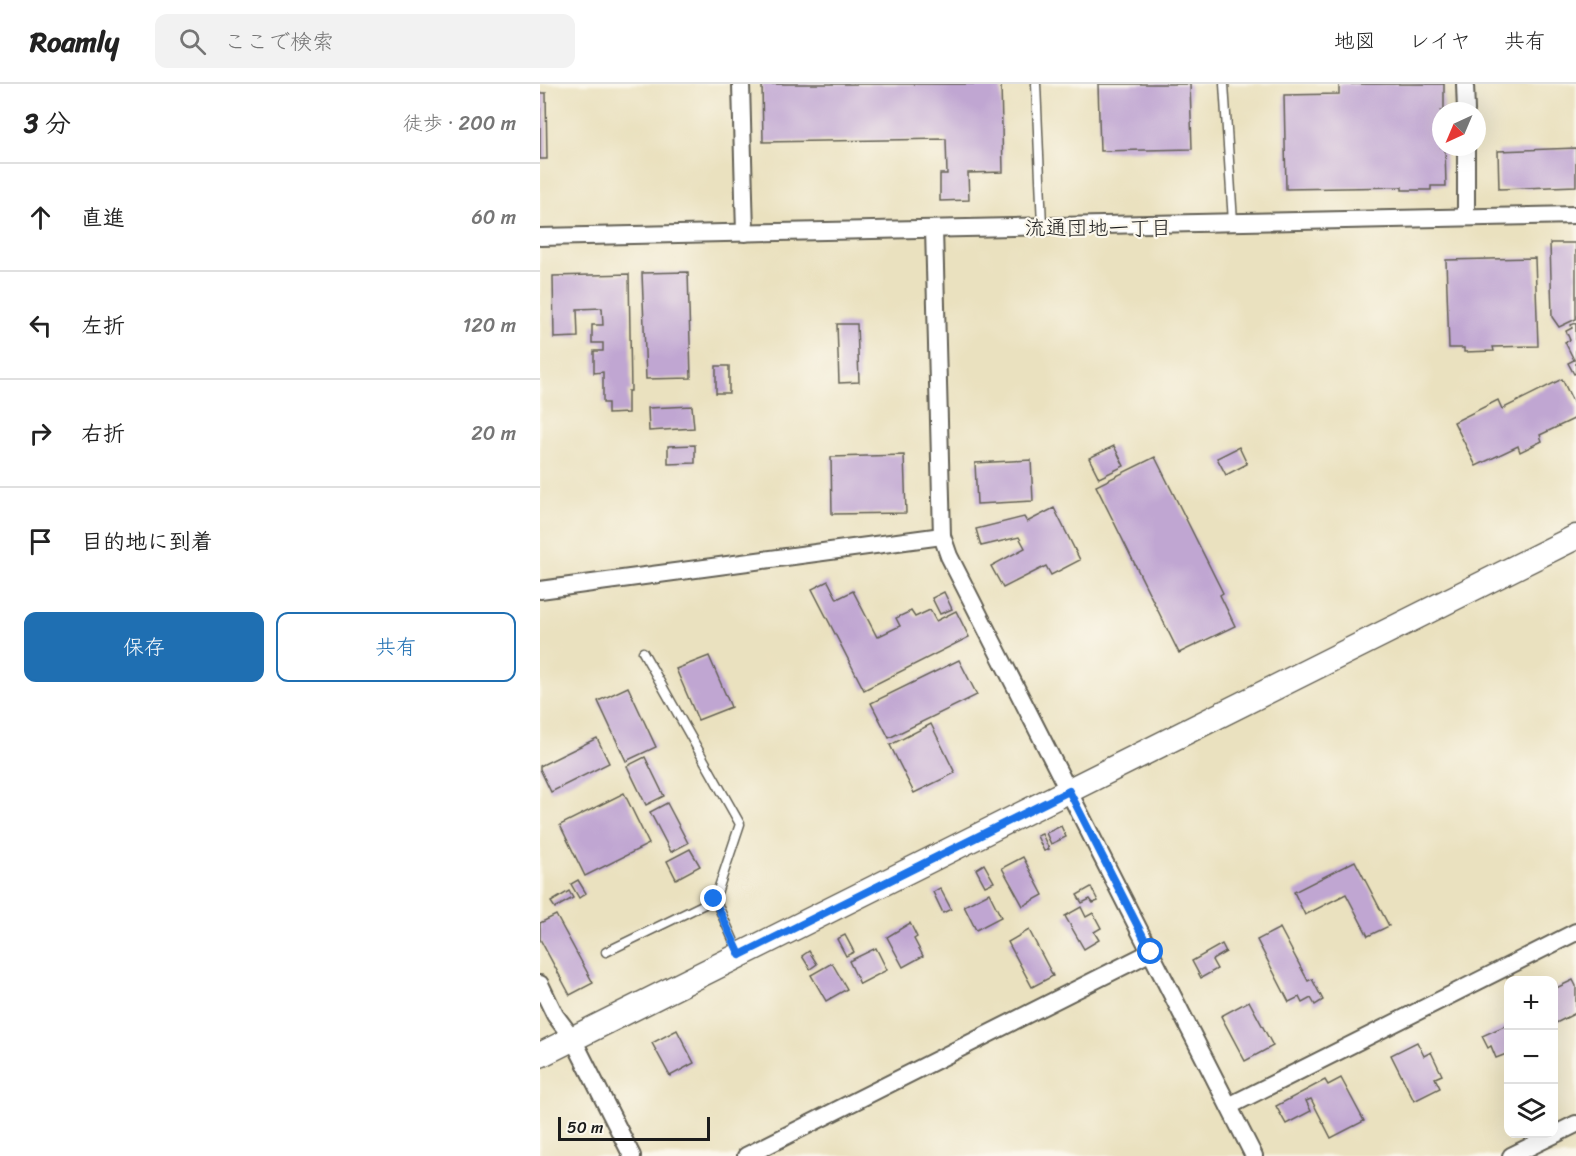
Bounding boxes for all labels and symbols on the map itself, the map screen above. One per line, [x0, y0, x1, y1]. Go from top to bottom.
north arrow [1432, 102, 1486, 156]
district label: 流通団地一丁目 [1025, 209, 1172, 247]
route end [700, 885, 726, 911]
route start [1137, 938, 1163, 964]
scale bar [558, 1114, 710, 1142]

